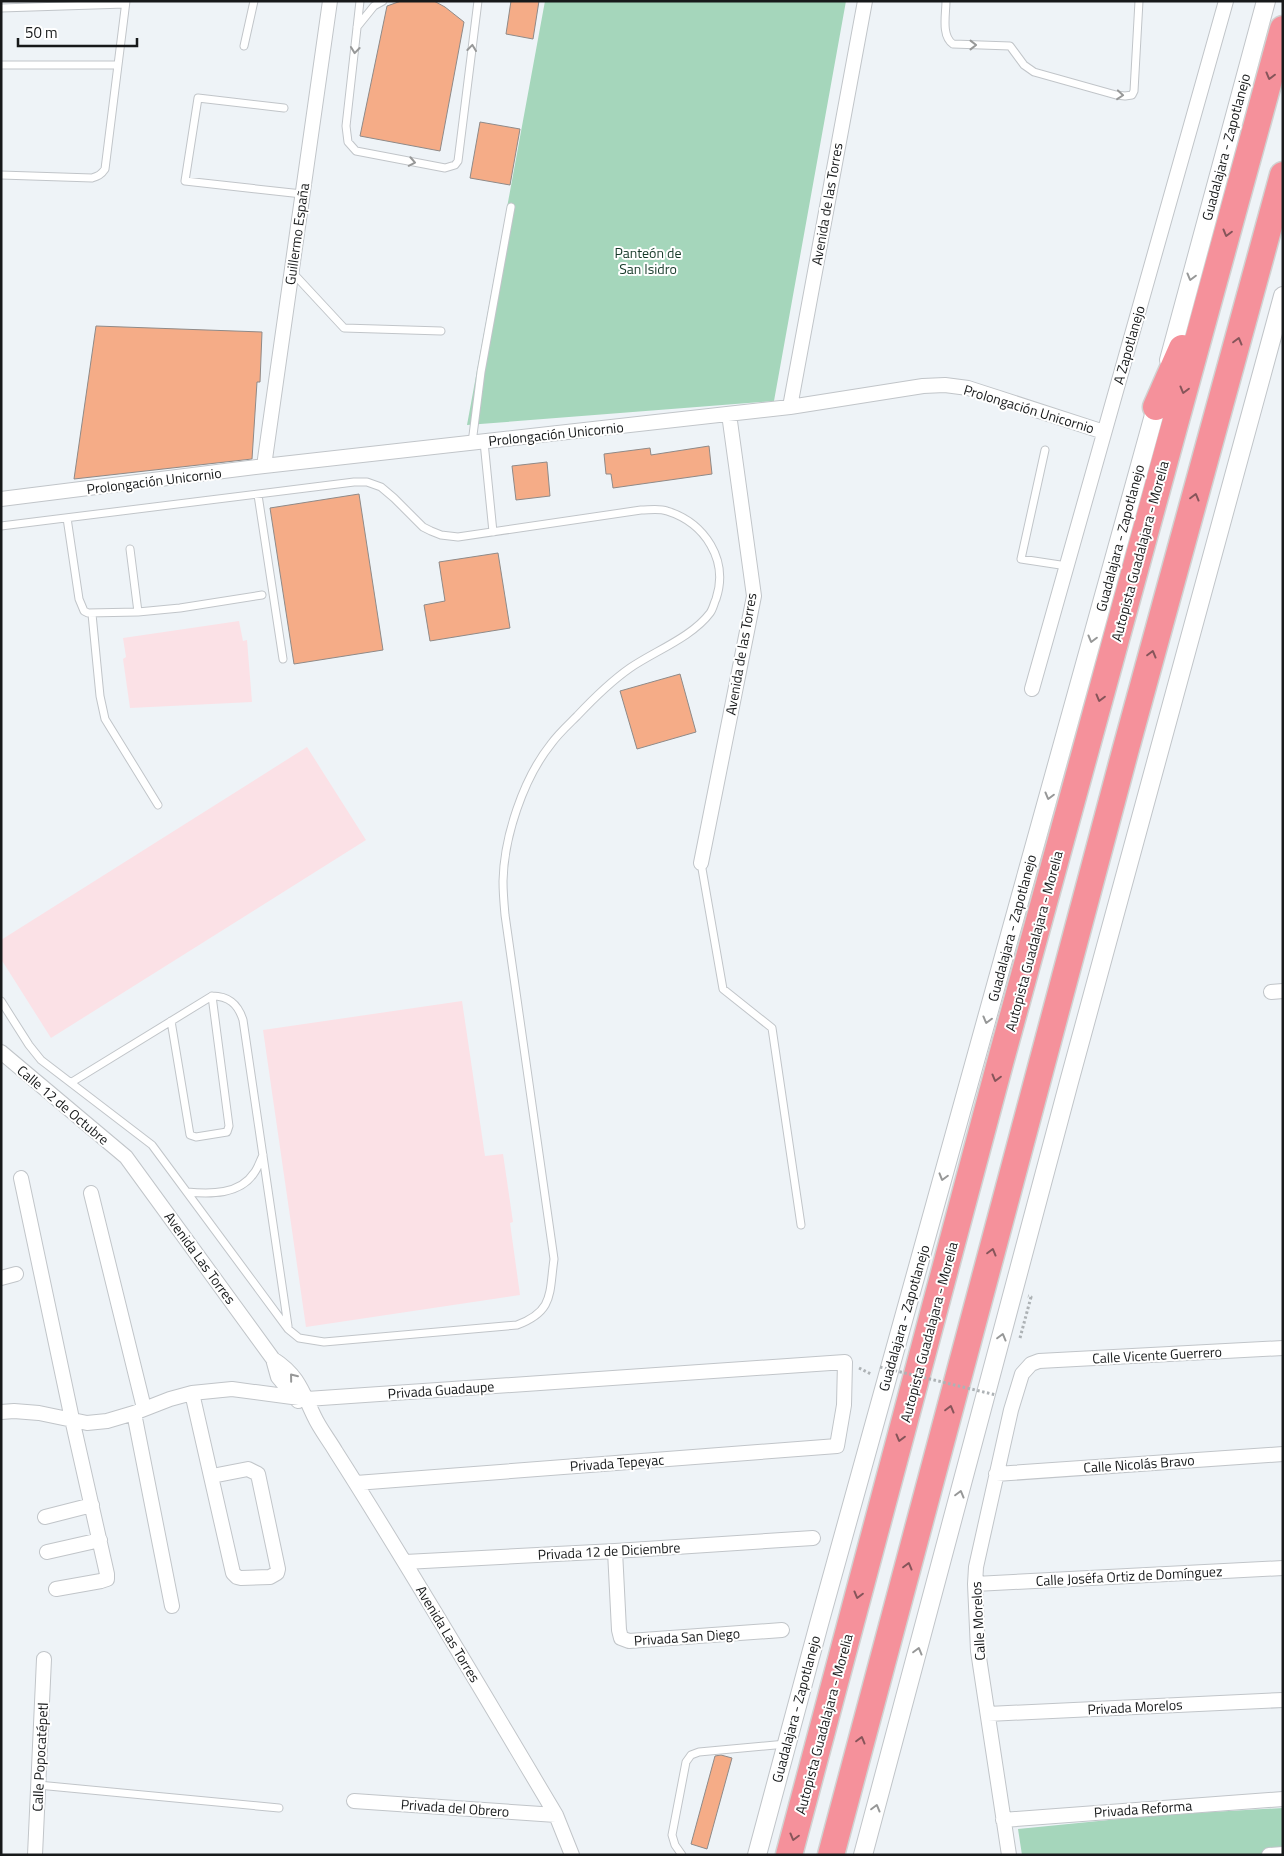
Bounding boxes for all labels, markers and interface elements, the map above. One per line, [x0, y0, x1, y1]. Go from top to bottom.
scale bar [18, 15, 136, 47]
text: 50 m [25, 21, 58, 44]
one-way arrow [970, 40, 977, 50]
one-way arrow [466, 44, 477, 52]
one-way arrow [349, 46, 360, 54]
street label: Guadalajara - Zapotlanejo [1196, 71, 1255, 223]
one-way arrow [1265, 72, 1276, 81]
one-way arrow [1116, 89, 1124, 100]
street label: Avenida de las Torres [805, 141, 848, 267]
one-way arrow [408, 156, 417, 167]
street label: Guillermo España [279, 182, 314, 286]
one-way arrow [1222, 229, 1233, 237]
park label: Panteón de San Isidro [614, 242, 682, 279]
one-way arrow [1186, 273, 1197, 282]
street label: A Zapotlanejo [1107, 303, 1150, 387]
one-way arrow [1232, 337, 1242, 345]
street label: Prolongación Unicornio [961, 379, 1097, 438]
one-way arrow [1180, 385, 1190, 393]
street label: Prolongación Unicornio [487, 416, 625, 451]
street label: Autopista Guadalajara - Morelia [1105, 458, 1174, 644]
street label: Prolongación Unicornio [85, 462, 223, 499]
street label: Guadalajara - Zapotlanejo [1090, 462, 1149, 614]
one-way arrow [1189, 493, 1200, 502]
street label: Avenida de las Torres [719, 591, 762, 717]
one-way arrow [1087, 635, 1097, 643]
one-way arrow [1146, 650, 1157, 659]
one-way arrow [1095, 694, 1106, 703]
one-way arrow [1044, 792, 1054, 800]
street label: Autopista Guadalajara - Morelia [999, 848, 1068, 1034]
street label: Guadalajara - Zapotlanejo [982, 852, 1041, 1004]
one-way arrow [982, 1016, 992, 1024]
street label: Calle 12 de Octubre [13, 1060, 114, 1149]
one-way arrow [991, 1074, 1002, 1083]
one-way arrow [938, 1172, 949, 1181]
street label: Avenida Las Torres [160, 1207, 241, 1308]
street label: Autopista Guadalajara - Morelia [894, 1239, 963, 1425]
street label: Guadalajara - Zapotlanejo [873, 1242, 934, 1394]
one-way arrow [986, 1249, 996, 1257]
one-way arrow [996, 1332, 1007, 1341]
street label: Calle Vicente Guerrero [1092, 1341, 1222, 1368]
one-way arrow [290, 1373, 299, 1382]
street label: Privada Guadaupe [387, 1375, 495, 1404]
one-way arrow [944, 1406, 954, 1414]
one-way arrow [896, 1434, 906, 1442]
street label: Privada Tepeyac [569, 1449, 665, 1476]
street label: Calle Nicolás Bravo [1083, 1449, 1195, 1478]
one-way arrow [954, 1489, 965, 1498]
street label: Privada 12 de Diciembre [537, 1536, 681, 1565]
street label: Calle Joséfa Ortiz de Domínguez [1035, 1560, 1223, 1591]
one-way arrow [902, 1562, 913, 1571]
street label: Avenida Las Torres [411, 1581, 486, 1686]
street label: Calle Morelos [965, 1581, 990, 1661]
one-way arrow [854, 1591, 864, 1599]
street label: Privada San Diego [633, 1622, 741, 1651]
street label: Autopista Guadalajara - Morelia [789, 1631, 858, 1817]
street label: Guadalajara - Zapotlanejo [766, 1633, 825, 1785]
one-way arrow [913, 1647, 923, 1655]
street label: Privada Morelos [1087, 1694, 1183, 1719]
street label: Calle Popocatépetl [26, 1702, 53, 1812]
one-way arrow [856, 1736, 866, 1745]
street label: Privada del Obrero [400, 1793, 510, 1822]
street label: Privada Reforma [1093, 1795, 1193, 1822]
one-way arrow [870, 1803, 881, 1812]
one-way arrow [789, 1832, 800, 1841]

